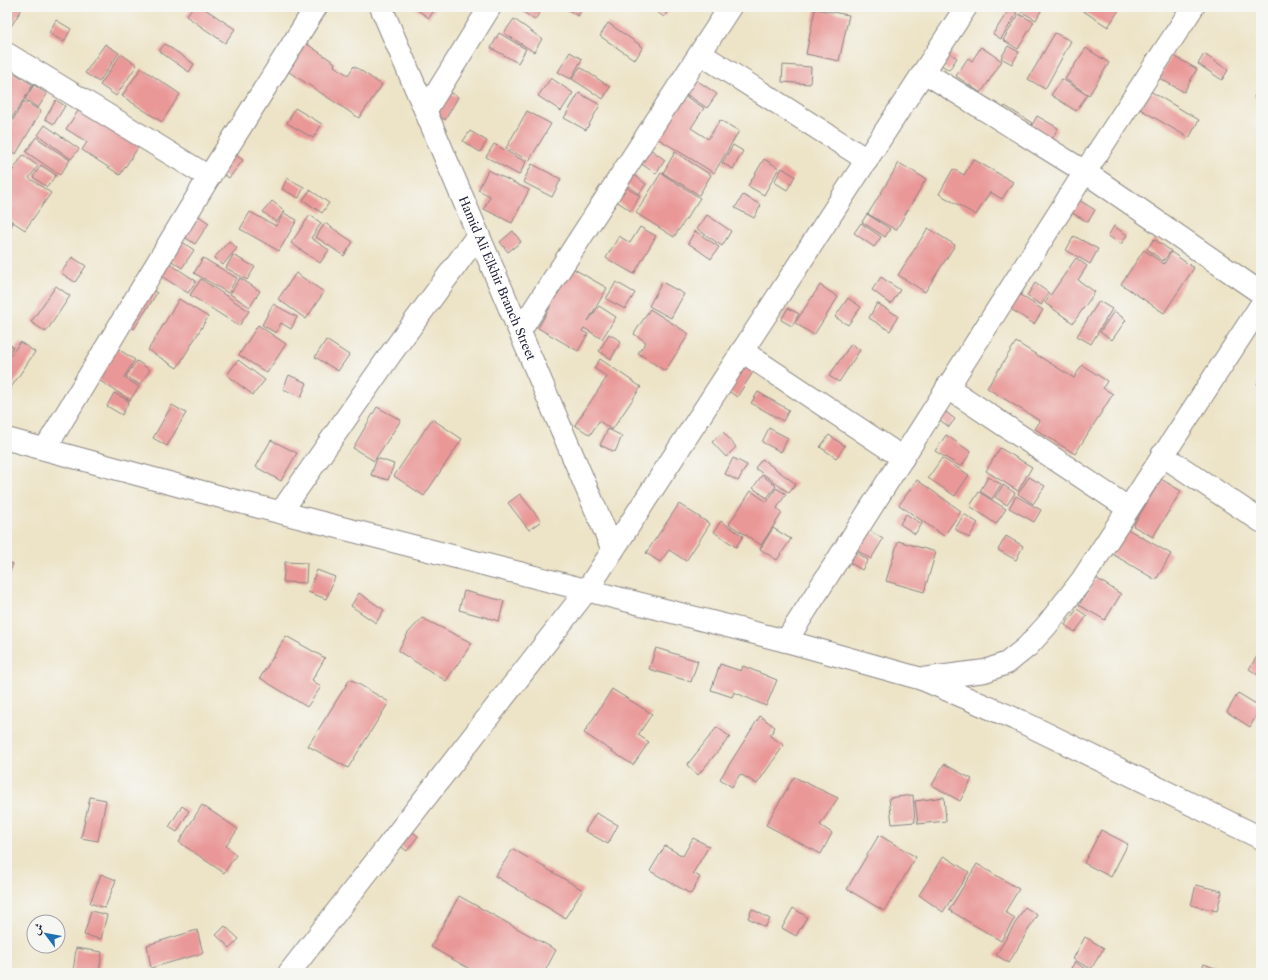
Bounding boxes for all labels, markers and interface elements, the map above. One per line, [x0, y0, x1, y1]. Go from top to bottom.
street label: Hamid Ali Elkhir Branch Street [456, 194, 539, 363]
north arrow [26, 914, 66, 954]
text: ش [29, 920, 46, 937]

